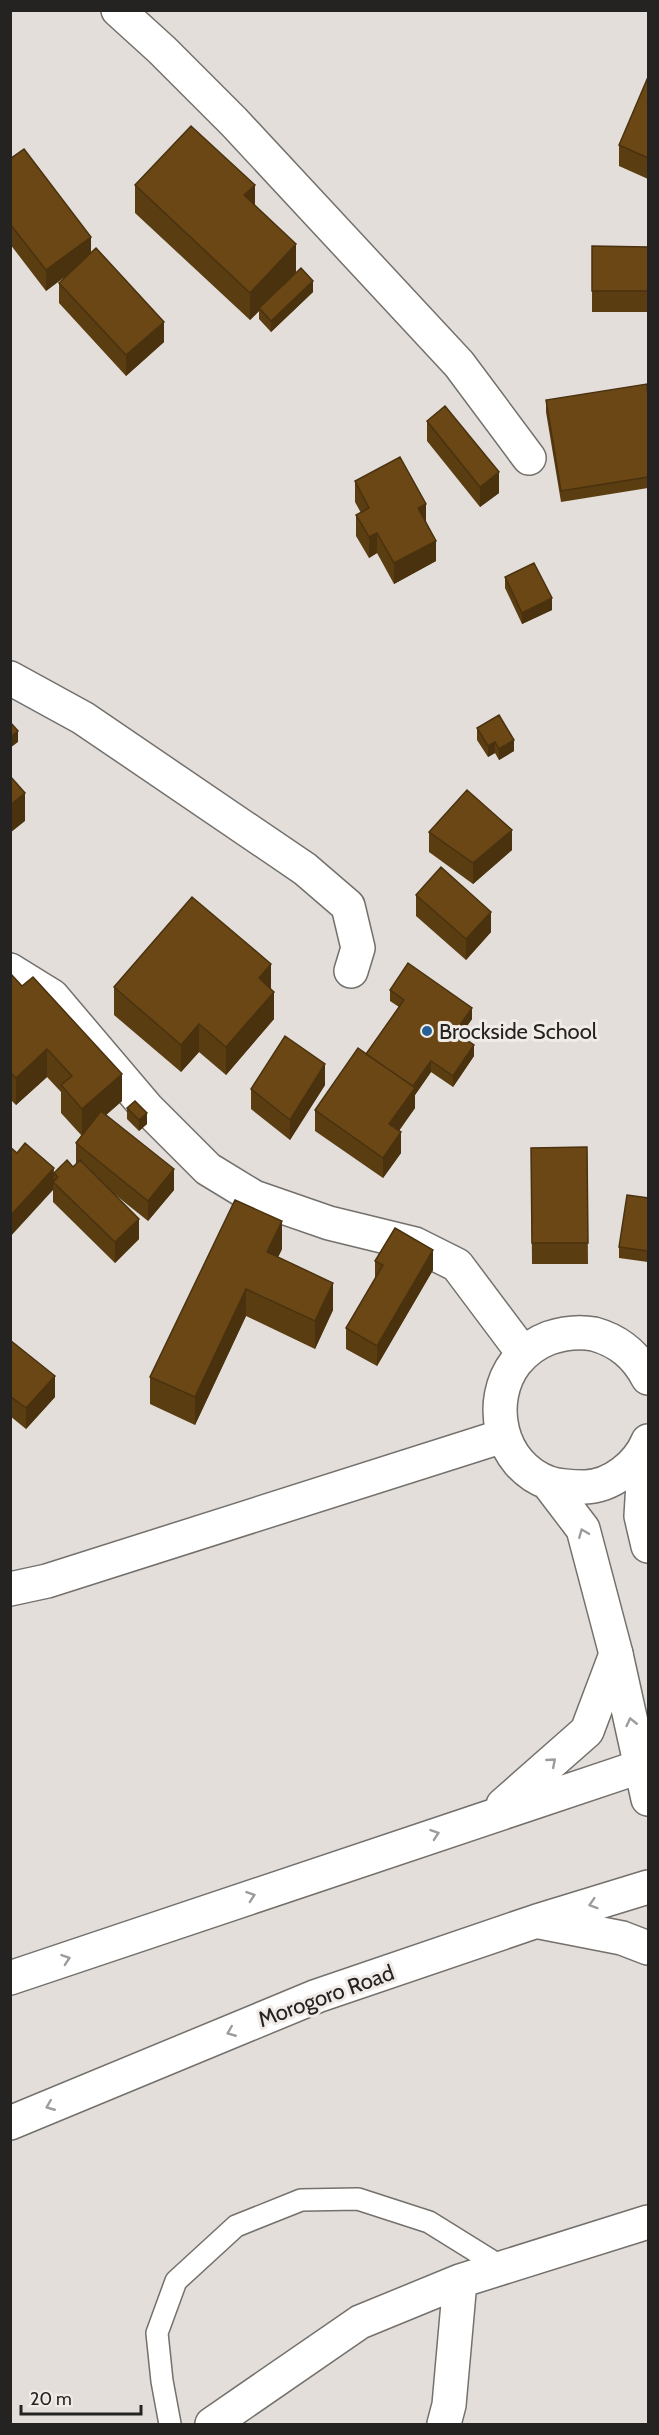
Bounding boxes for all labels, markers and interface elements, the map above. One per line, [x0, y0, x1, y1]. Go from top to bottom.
place label: Brockside School [439, 1018, 598, 1045]
marker: Brockside School [420, 1024, 434, 1038]
one-way arrow [578, 1529, 590, 1540]
one-way arrow [625, 1717, 638, 1727]
one-way arrow [545, 1758, 556, 1769]
one-way arrow [429, 1828, 440, 1841]
one-way arrow [245, 1891, 256, 1904]
one-way arrow [588, 1897, 599, 1909]
one-way arrow [60, 1954, 71, 1966]
street label: Morogoro Road [254, 1959, 398, 2033]
one-way arrow [226, 2025, 237, 2037]
one-way arrow [46, 2099, 57, 2111]
scale bar [21, 2378, 141, 2416]
text: 20 m [30, 2388, 72, 2410]

